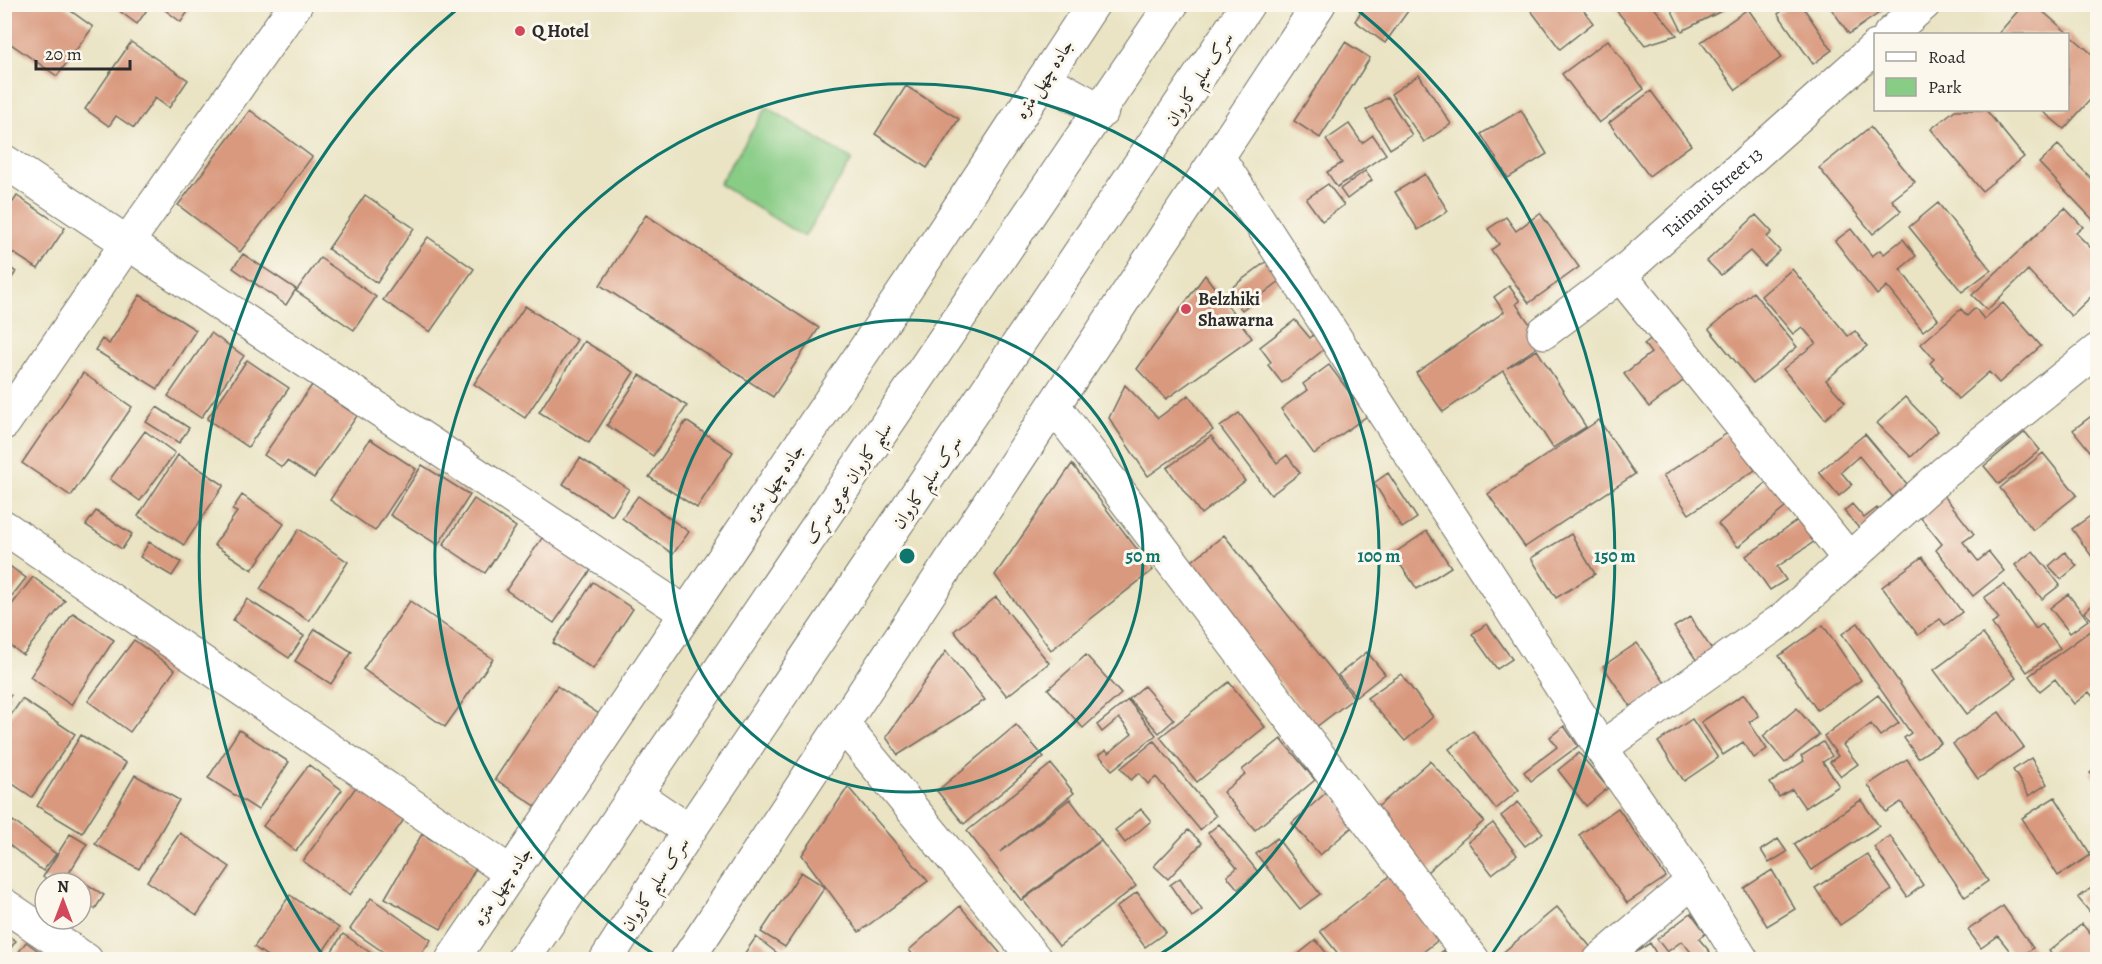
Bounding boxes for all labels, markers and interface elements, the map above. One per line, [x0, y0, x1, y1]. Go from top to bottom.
place label: Q Hotel [532, 19, 589, 43]
marker: Q Hotel [513, 24, 527, 38]
street label: سرک سلیم کاروان [1159, 27, 1244, 134]
scale bar [36, 33, 130, 71]
legend [1874, 33, 2069, 111]
street label: جاده چهل متره [1009, 34, 1080, 124]
text: 20 m [45, 42, 82, 66]
text: Road [1928, 45, 1966, 69]
text: Park [1928, 75, 1962, 99]
street label: Taimani Street 13 [1658, 142, 1768, 243]
place label: Belzhiki Shawarna [1198, 287, 1274, 332]
marker: Belzhiki Shawarna [1179, 302, 1193, 316]
street label: سلیم کاروان عومي سړک [798, 417, 903, 552]
street label: سرک سلیم کاروان [887, 430, 972, 537]
street label: جاده چهل متره [739, 439, 810, 528]
text: 50 m [1126, 544, 1160, 568]
text: 100 m [1358, 544, 1400, 568]
text: 150 m [1594, 544, 1636, 568]
centre of rings [897, 546, 917, 566]
street label: سرک سلیم کاروان [615, 832, 700, 939]
street label: جاده چهل متره [467, 842, 538, 931]
north arrow [33, 871, 93, 931]
text: N [57, 876, 69, 898]

